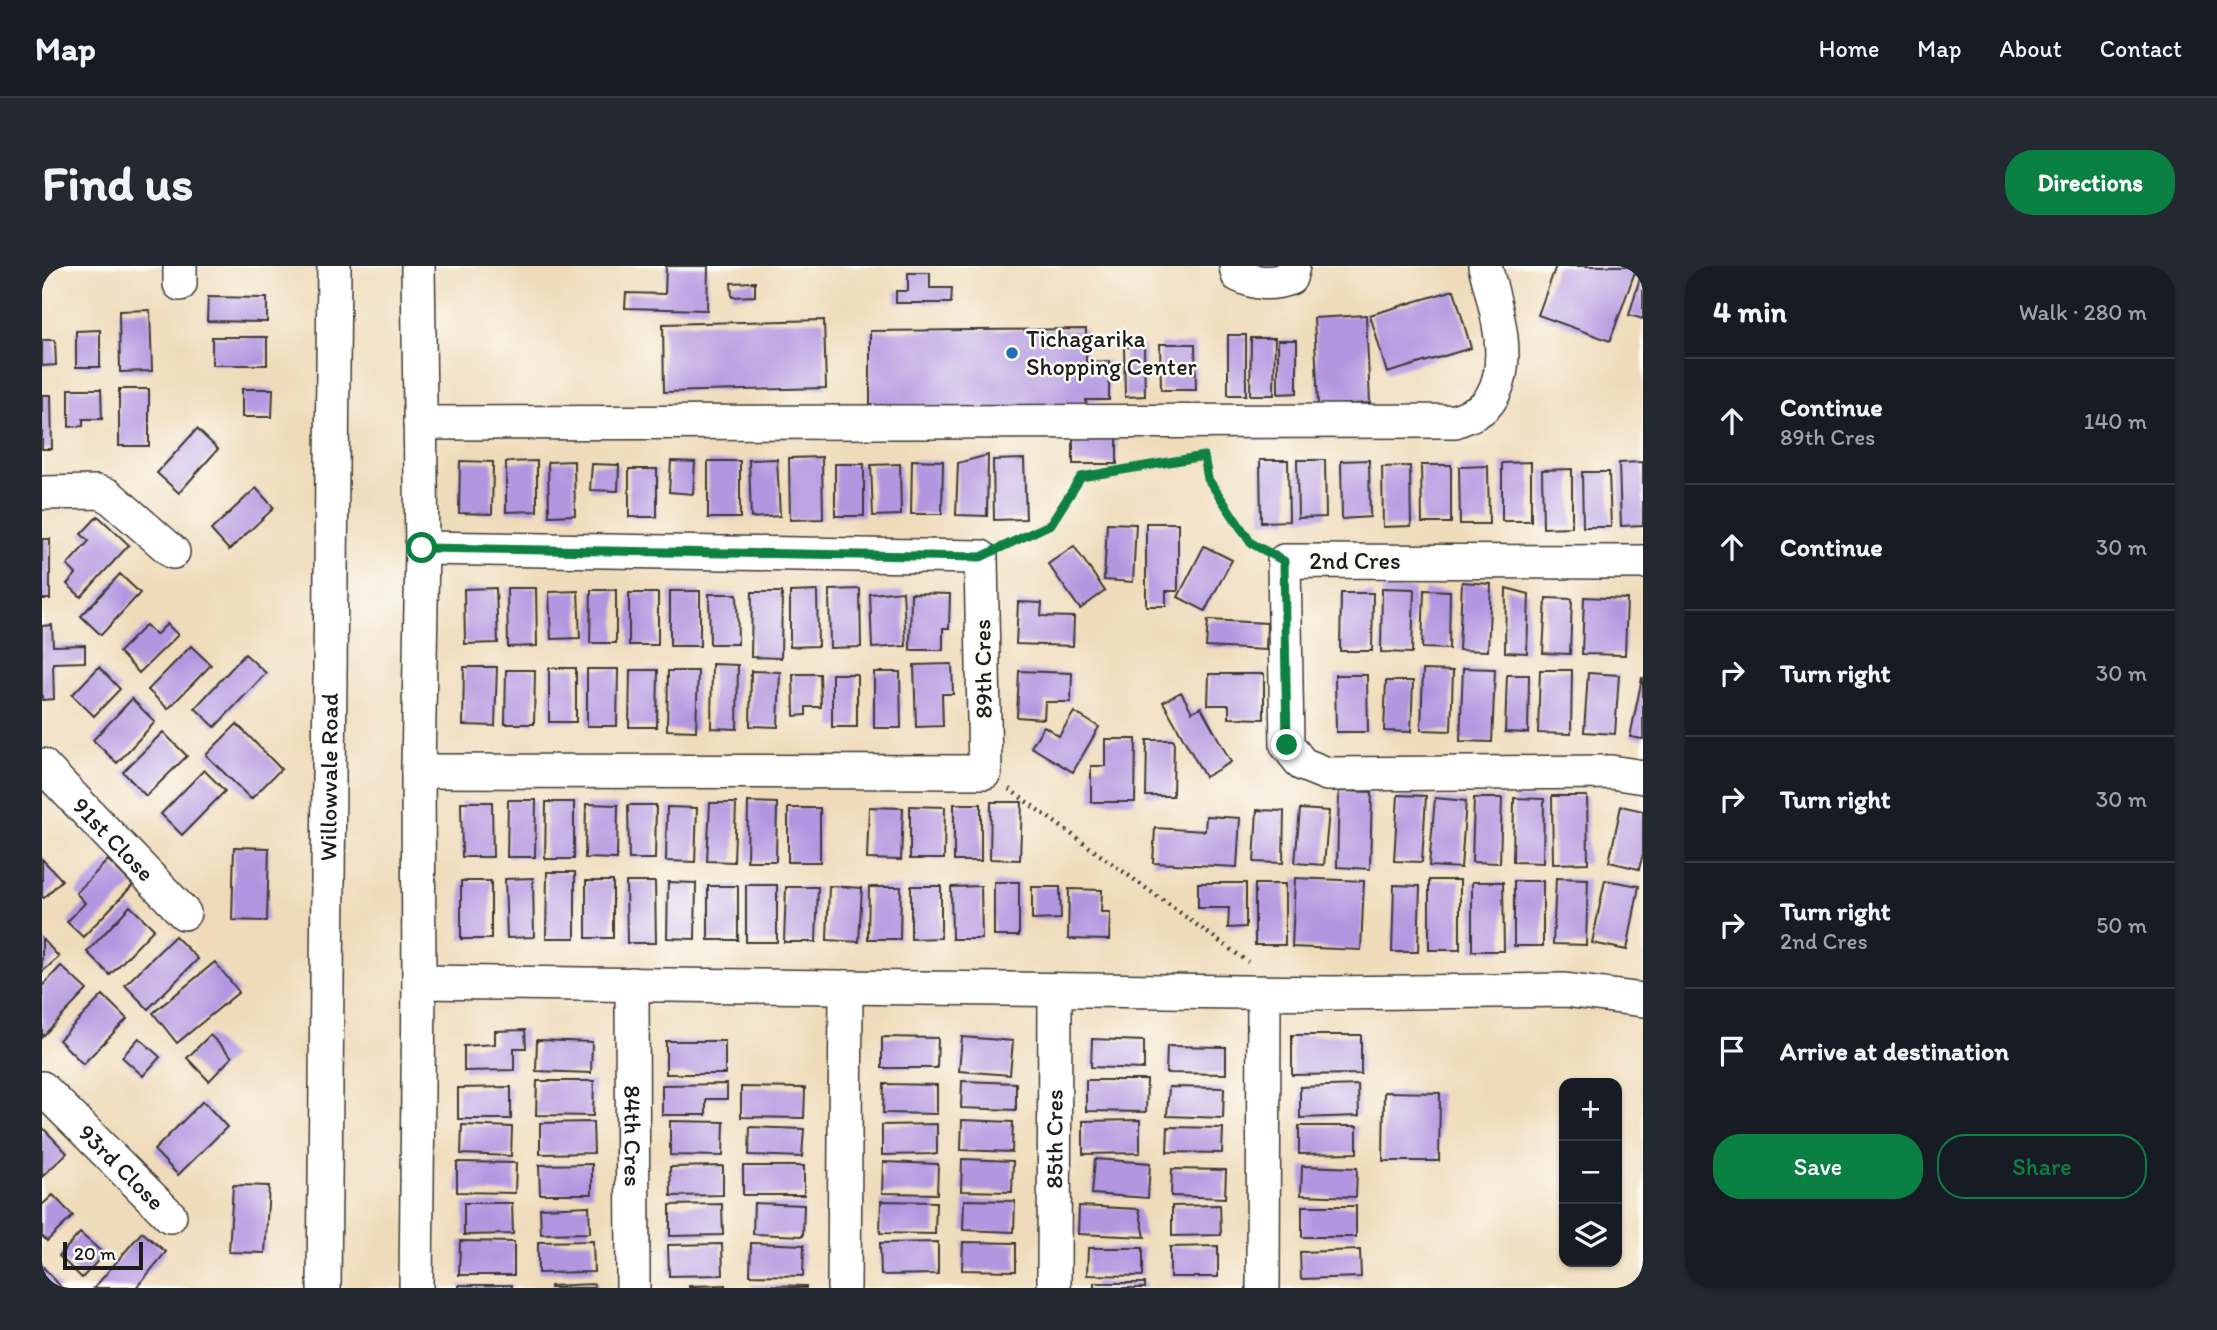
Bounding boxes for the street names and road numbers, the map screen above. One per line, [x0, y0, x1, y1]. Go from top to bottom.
street label: 2nd Cres [1309, 546, 1401, 575]
street label: 89th Cres [967, 619, 998, 719]
street label: Willowvale Road [313, 693, 344, 861]
street label: 91st Close [67, 791, 161, 887]
street label: 84th Cres [618, 1085, 648, 1187]
street label: 85th Cres [1039, 1089, 1069, 1189]
street label: 93rd Close [72, 1118, 171, 1216]

